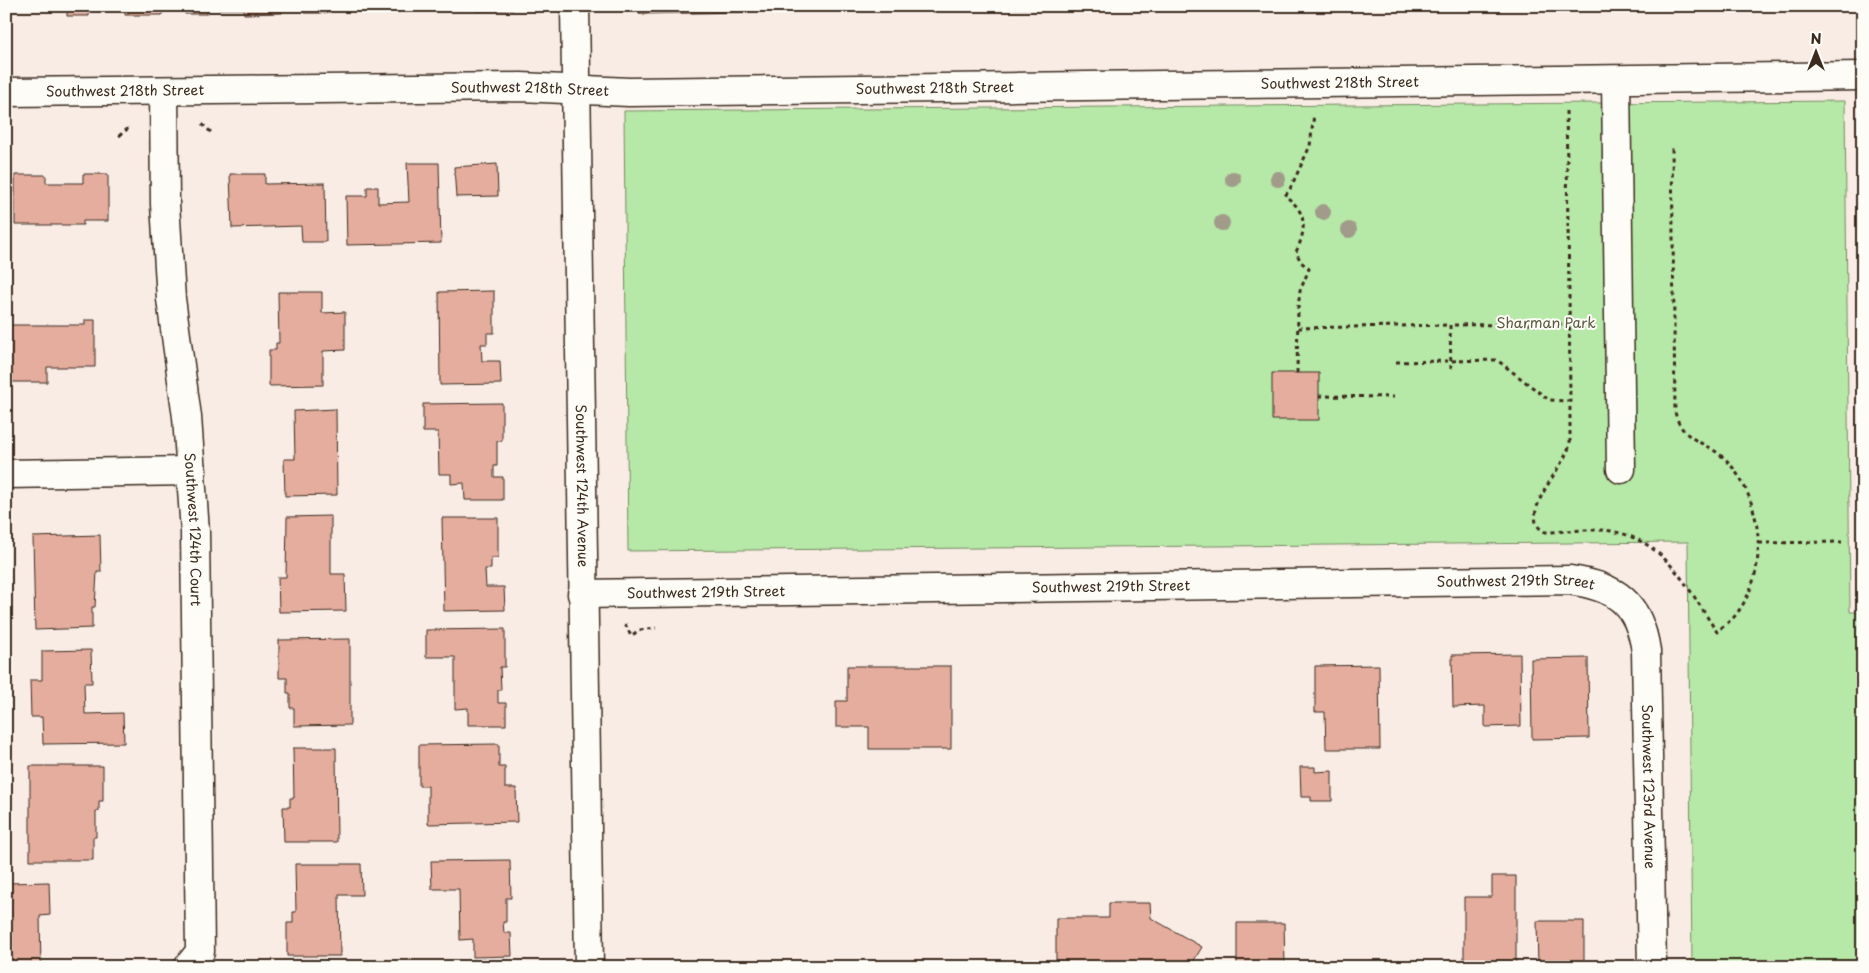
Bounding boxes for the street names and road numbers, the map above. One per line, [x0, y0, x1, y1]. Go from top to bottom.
street label: Southwest 218th Street [1261, 71, 1419, 94]
street label: Southwest 218th Street [451, 76, 610, 101]
street label: Southwest 218th Street [856, 76, 1014, 99]
street label: Southwest 218th Street [46, 79, 204, 102]
street label: Southwest 124th Avenue [571, 404, 594, 568]
street label: Southwest 124th Court [180, 452, 207, 607]
street label: Southwest 219th Street [1437, 569, 1598, 595]
street label: Southwest 219th Street [1032, 574, 1190, 598]
street label: Southwest 219th Street [627, 580, 786, 603]
street label: Southwest 123rd Avenue [1637, 704, 1661, 869]

